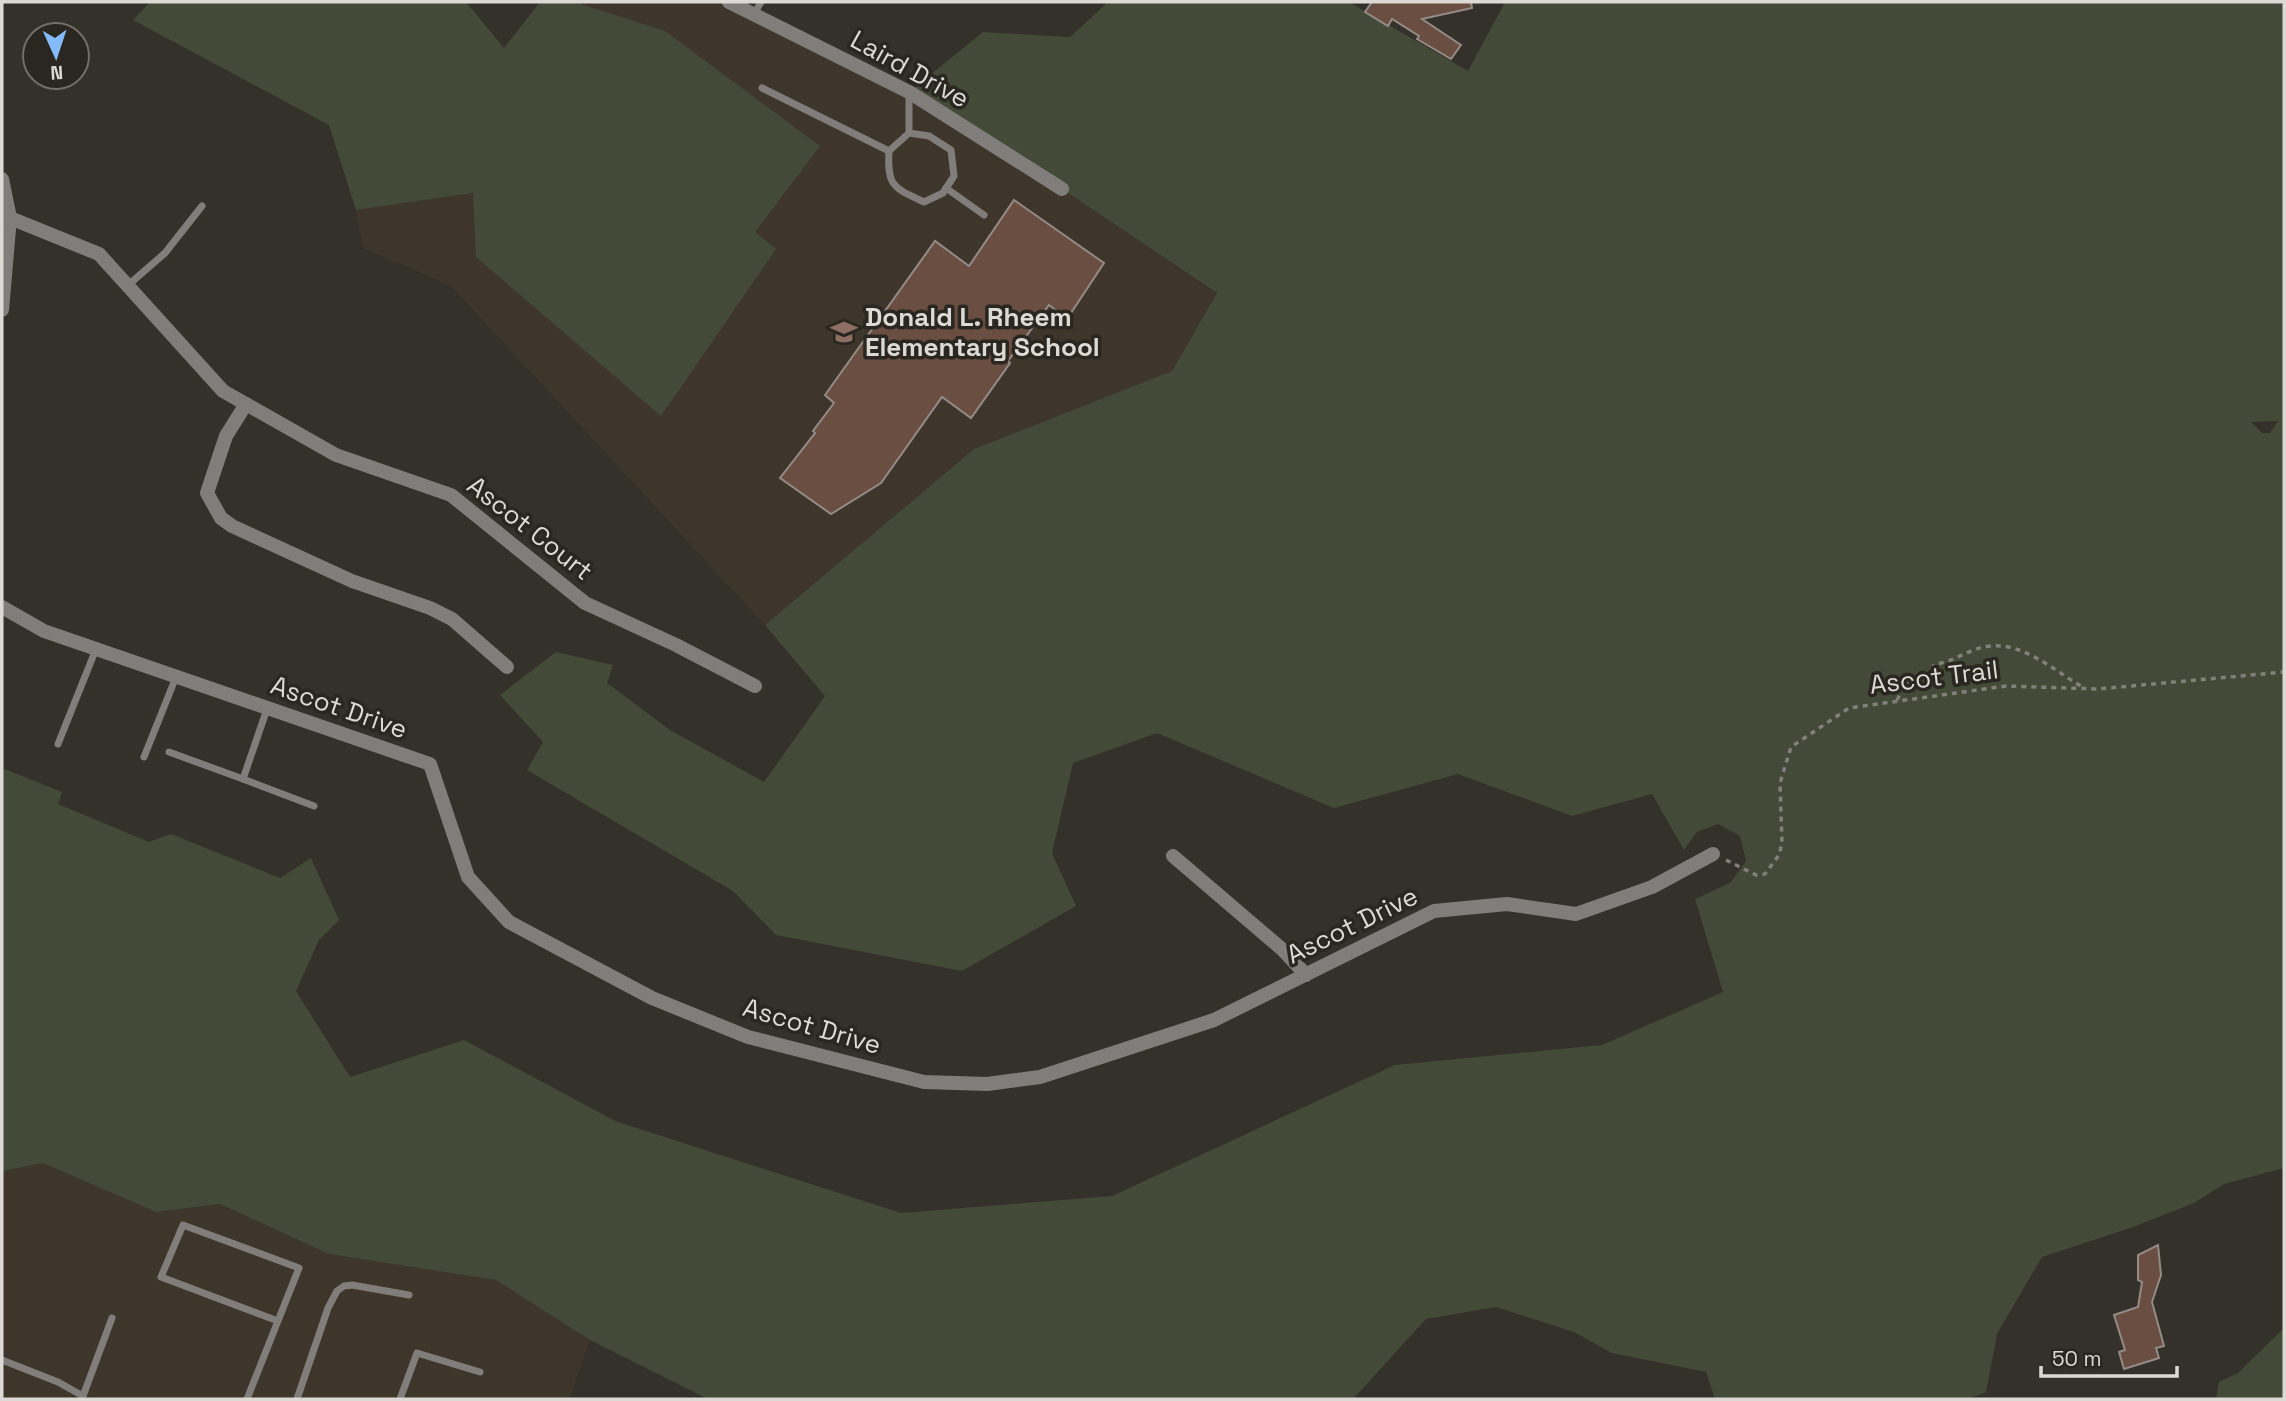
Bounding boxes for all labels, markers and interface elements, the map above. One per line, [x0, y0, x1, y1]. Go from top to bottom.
north arrow [21, 21, 91, 91]
street label: Laird Drive [845, 22, 975, 116]
text: N [50, 60, 64, 85]
place label: Donald L. Rheem Elementary School [865, 300, 1100, 364]
school or university icon: Donald L. Rheem Elementary School [829, 317, 859, 347]
street label: Ascot Court [460, 468, 600, 588]
street label: Ascot Trail [1868, 652, 2000, 702]
street label: Ascot Drive [266, 668, 412, 746]
street label: Ascot Drive [1281, 879, 1423, 971]
street label: Ascot Drive [739, 990, 885, 1062]
scale bar [2041, 1334, 2178, 1378]
text: 50 m [2052, 1345, 2102, 1372]

